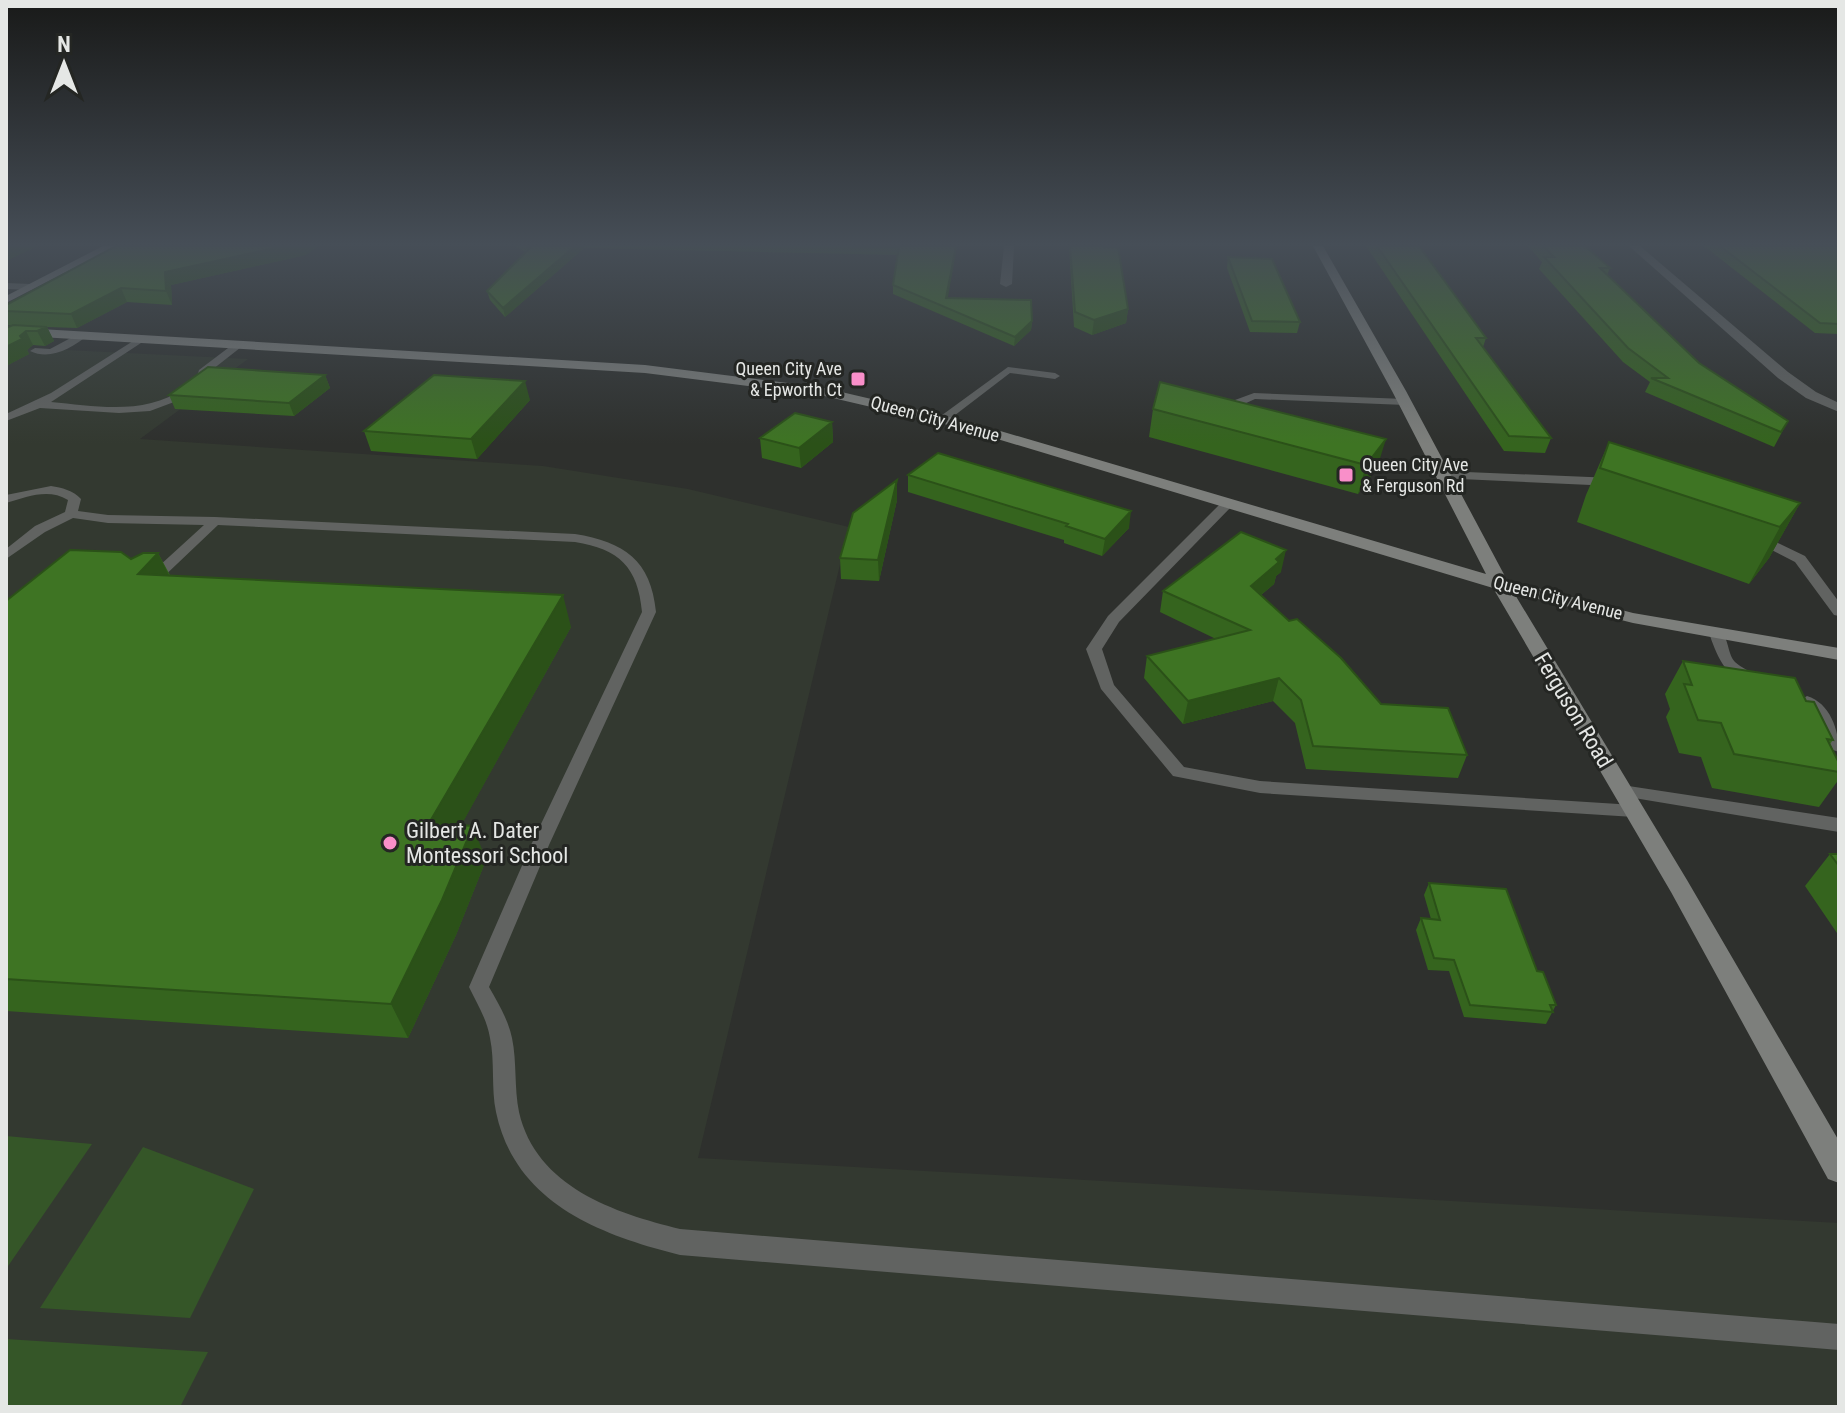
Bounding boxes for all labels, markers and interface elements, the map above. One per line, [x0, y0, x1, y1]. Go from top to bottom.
north arrow [24, 24, 104, 104]
text: N [57, 32, 71, 57]
place label: Queen City Ave & Epworth Ct [736, 358, 842, 400]
marker: Queen City Ave & Epworth Ct [849, 370, 867, 388]
street label: Queen City Avenue [868, 391, 1002, 446]
place label: Queen City Ave & Ferguson Rd [1362, 454, 1469, 496]
marker: Queen City Ave & Ferguson Rd [1337, 466, 1355, 484]
street label: Queen City Avenue [1491, 571, 1625, 624]
street label: Ferguson Road [1529, 648, 1618, 772]
place label: Gilbert A. Dater Montessori School [406, 818, 568, 868]
marker: Gilbert A. Dater Montessori School [381, 834, 399, 852]

